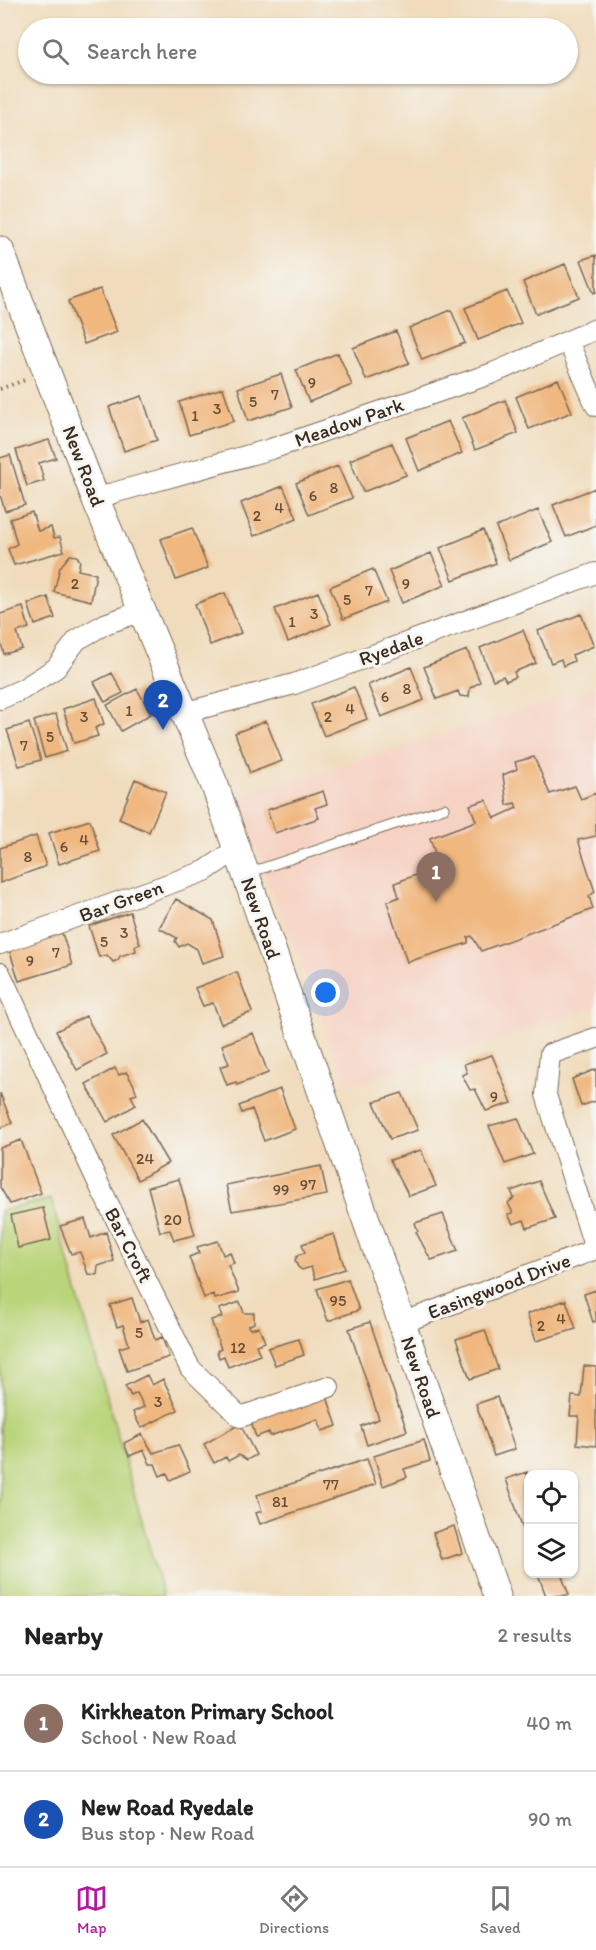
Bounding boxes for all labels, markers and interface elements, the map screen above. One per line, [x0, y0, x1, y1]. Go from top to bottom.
search box [18, 18, 578, 84]
icon: search [39, 35, 72, 68]
text: Search here [87, 38, 197, 65]
house number: 9 [308, 373, 316, 392]
house number: 7 [271, 385, 279, 404]
house number: 5 [249, 392, 257, 411]
street label: Meadow Park [291, 392, 407, 452]
house number: 3 [213, 399, 222, 418]
house number: 1 [191, 406, 199, 425]
street label: New Road [58, 422, 111, 510]
house number: 8 [330, 478, 339, 497]
house number: 6 [309, 486, 317, 505]
house number: 4 [274, 498, 284, 517]
house number: 2 [253, 506, 262, 525]
house number: 2 [71, 574, 80, 593]
house number: 9 [402, 574, 410, 593]
house number: 7 [365, 581, 373, 600]
house number: 5 [343, 590, 351, 609]
house number: 3 [310, 604, 319, 623]
house number: 1 [288, 612, 296, 631]
street label: Ryedale [356, 625, 426, 671]
house number: 8 [403, 679, 412, 698]
pin: 2 [144, 680, 182, 730]
house number: 6 [381, 687, 389, 706]
house number: 4 [345, 699, 355, 718]
house number: 1 [125, 701, 133, 720]
house number: 3 [80, 707, 89, 726]
house number: 2 [324, 707, 333, 726]
house number: 5 [46, 727, 54, 746]
house number: 7 [20, 736, 28, 755]
house number: 4 [79, 830, 89, 849]
house number: 6 [60, 837, 68, 856]
house number: 8 [24, 847, 33, 866]
pin: 1 [416, 852, 456, 902]
street label: New Road [236, 874, 286, 962]
street label: Bar Green [76, 875, 166, 927]
house number: 3 [120, 923, 129, 942]
house number: 5 [100, 932, 108, 951]
house number: 7 [52, 943, 60, 962]
house number: 9 [26, 951, 34, 970]
your location [311, 978, 340, 1007]
house number: 9 [490, 1087, 498, 1106]
house number: 24 [136, 1149, 154, 1168]
house number: 97 [300, 1175, 316, 1194]
house number: 99 [273, 1180, 289, 1199]
street label: Bar Croft [100, 1203, 158, 1287]
house number: 20 [164, 1210, 182, 1229]
street label: Easingwood Drive [424, 1248, 574, 1324]
house number: 95 [330, 1291, 346, 1310]
house number: 4 [556, 1309, 566, 1328]
house number: 2 [537, 1316, 546, 1335]
house number: 5 [135, 1323, 143, 1342]
street label: New Road [396, 1333, 446, 1421]
house number: 12 [230, 1338, 247, 1357]
house number: 3 [154, 1392, 163, 1411]
map controls [524, 1470, 578, 1578]
button: locate [524, 1470, 578, 1524]
house number: 77 [323, 1475, 339, 1494]
house number: 81 [272, 1492, 289, 1511]
button: layers [524, 1524, 578, 1578]
text: Nearby [24, 1619, 103, 1651]
text: 2 results [498, 1623, 572, 1647]
text: Kirkheaton Primary School [81, 1698, 334, 1725]
text: 1 [39, 1711, 48, 1735]
text: 40 m [526, 1711, 572, 1735]
text: School · New Road [81, 1725, 237, 1749]
text: New Road Ryedale [81, 1794, 253, 1821]
text: 2 [38, 1807, 49, 1831]
text: 90 m [528, 1807, 572, 1831]
text: Bus stop · New Road [81, 1821, 254, 1845]
tab: Map [75, 1882, 108, 1937]
tab: Directions [259, 1882, 329, 1937]
tab: Saved [480, 1882, 521, 1937]

